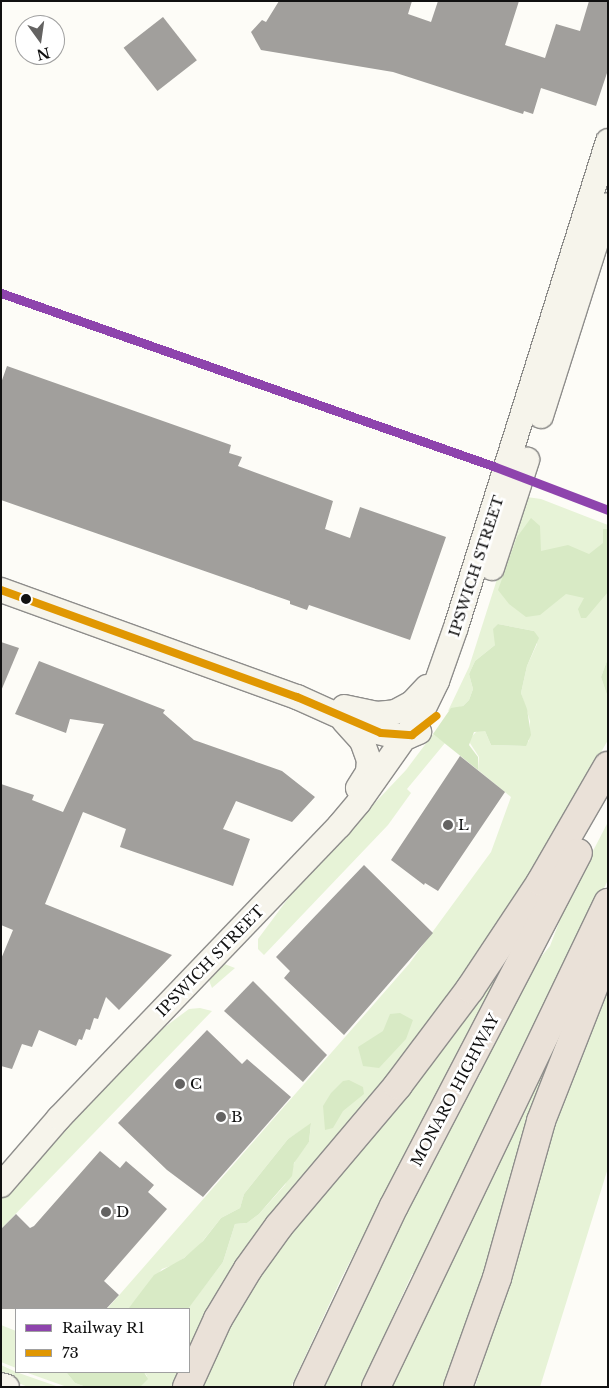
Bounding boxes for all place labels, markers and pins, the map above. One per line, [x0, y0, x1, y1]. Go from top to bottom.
unlabelled marker [21, 594, 31, 604]
place label: L [458, 816, 469, 834]
marker: L [442, 819, 454, 831]
place label: C [190, 1075, 202, 1093]
marker: C [174, 1078, 186, 1090]
place label: B [231, 1108, 243, 1126]
marker: B [215, 1111, 227, 1123]
place label: D [116, 1203, 129, 1221]
marker: D [100, 1206, 112, 1218]

